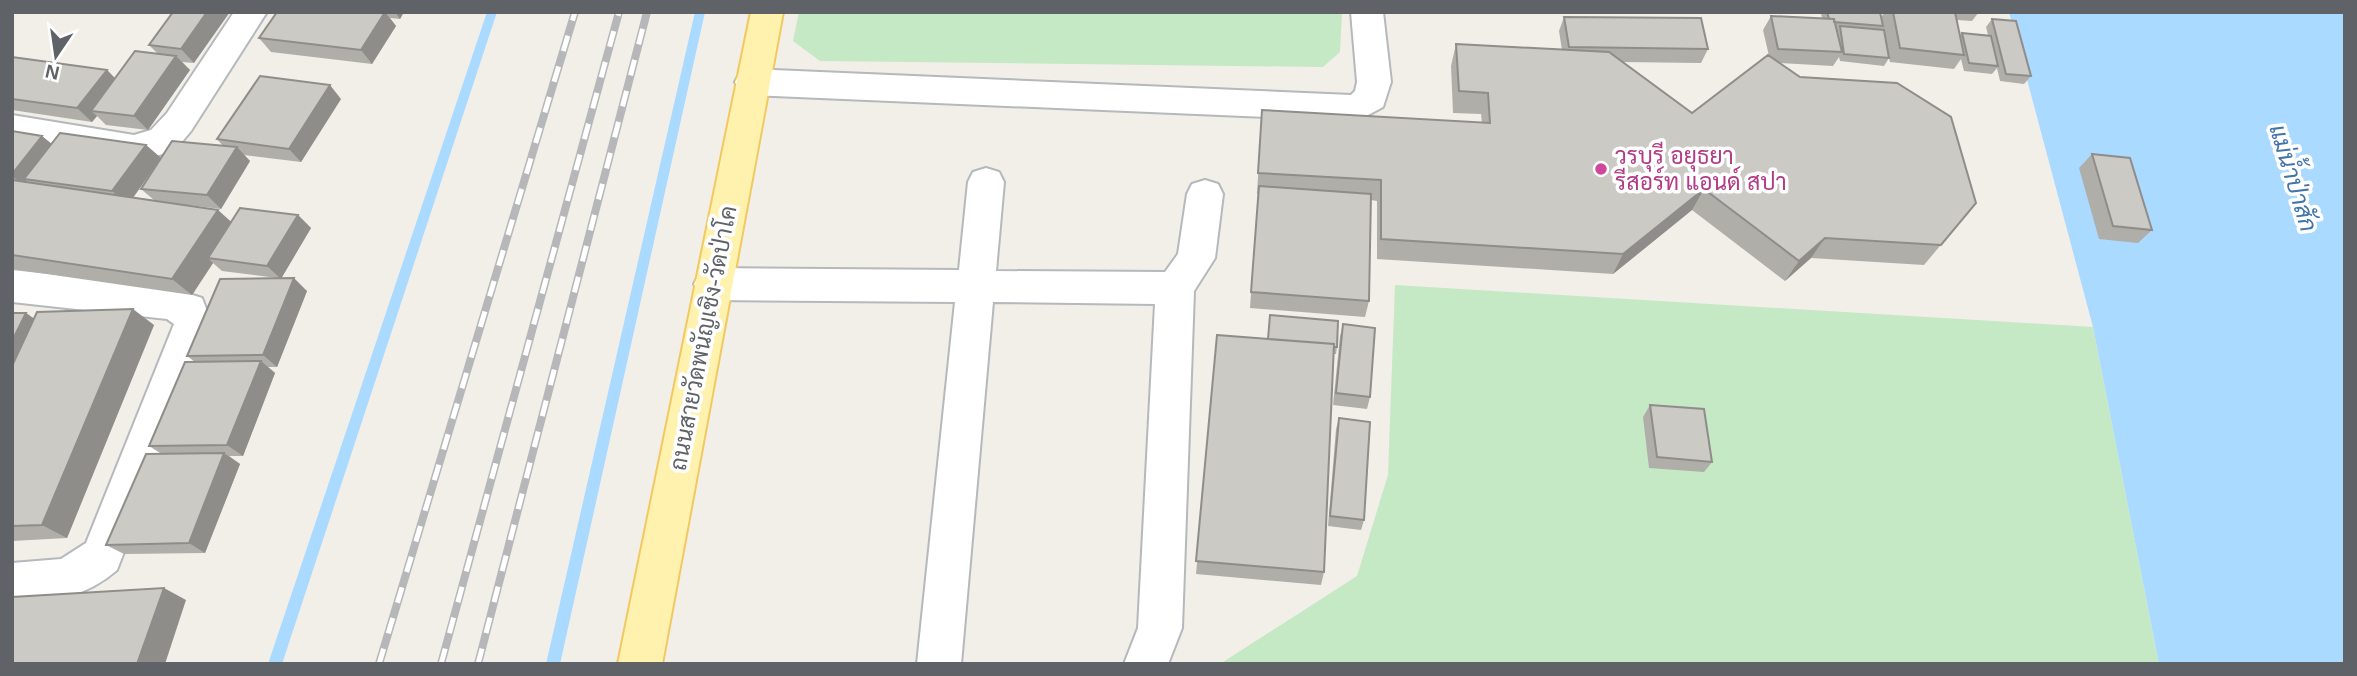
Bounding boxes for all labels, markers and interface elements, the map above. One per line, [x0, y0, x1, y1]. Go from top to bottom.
north arrow [21, 21, 91, 91]
text: N [43, 60, 61, 84]
water label: แม่น้ำป่าสัก [2264, 119, 2328, 235]
place label: วรบุรี อยุธยา รีสอร์ท แอนด์ สปา [1613, 141, 1787, 195]
marker: วรบุรี อยุธยา รีสอร์ท แอนด์ สปา [1593, 161, 1609, 177]
street label: ถนนสายวัดพนัญเชิง-วัดป่าโค [662, 203, 742, 473]

